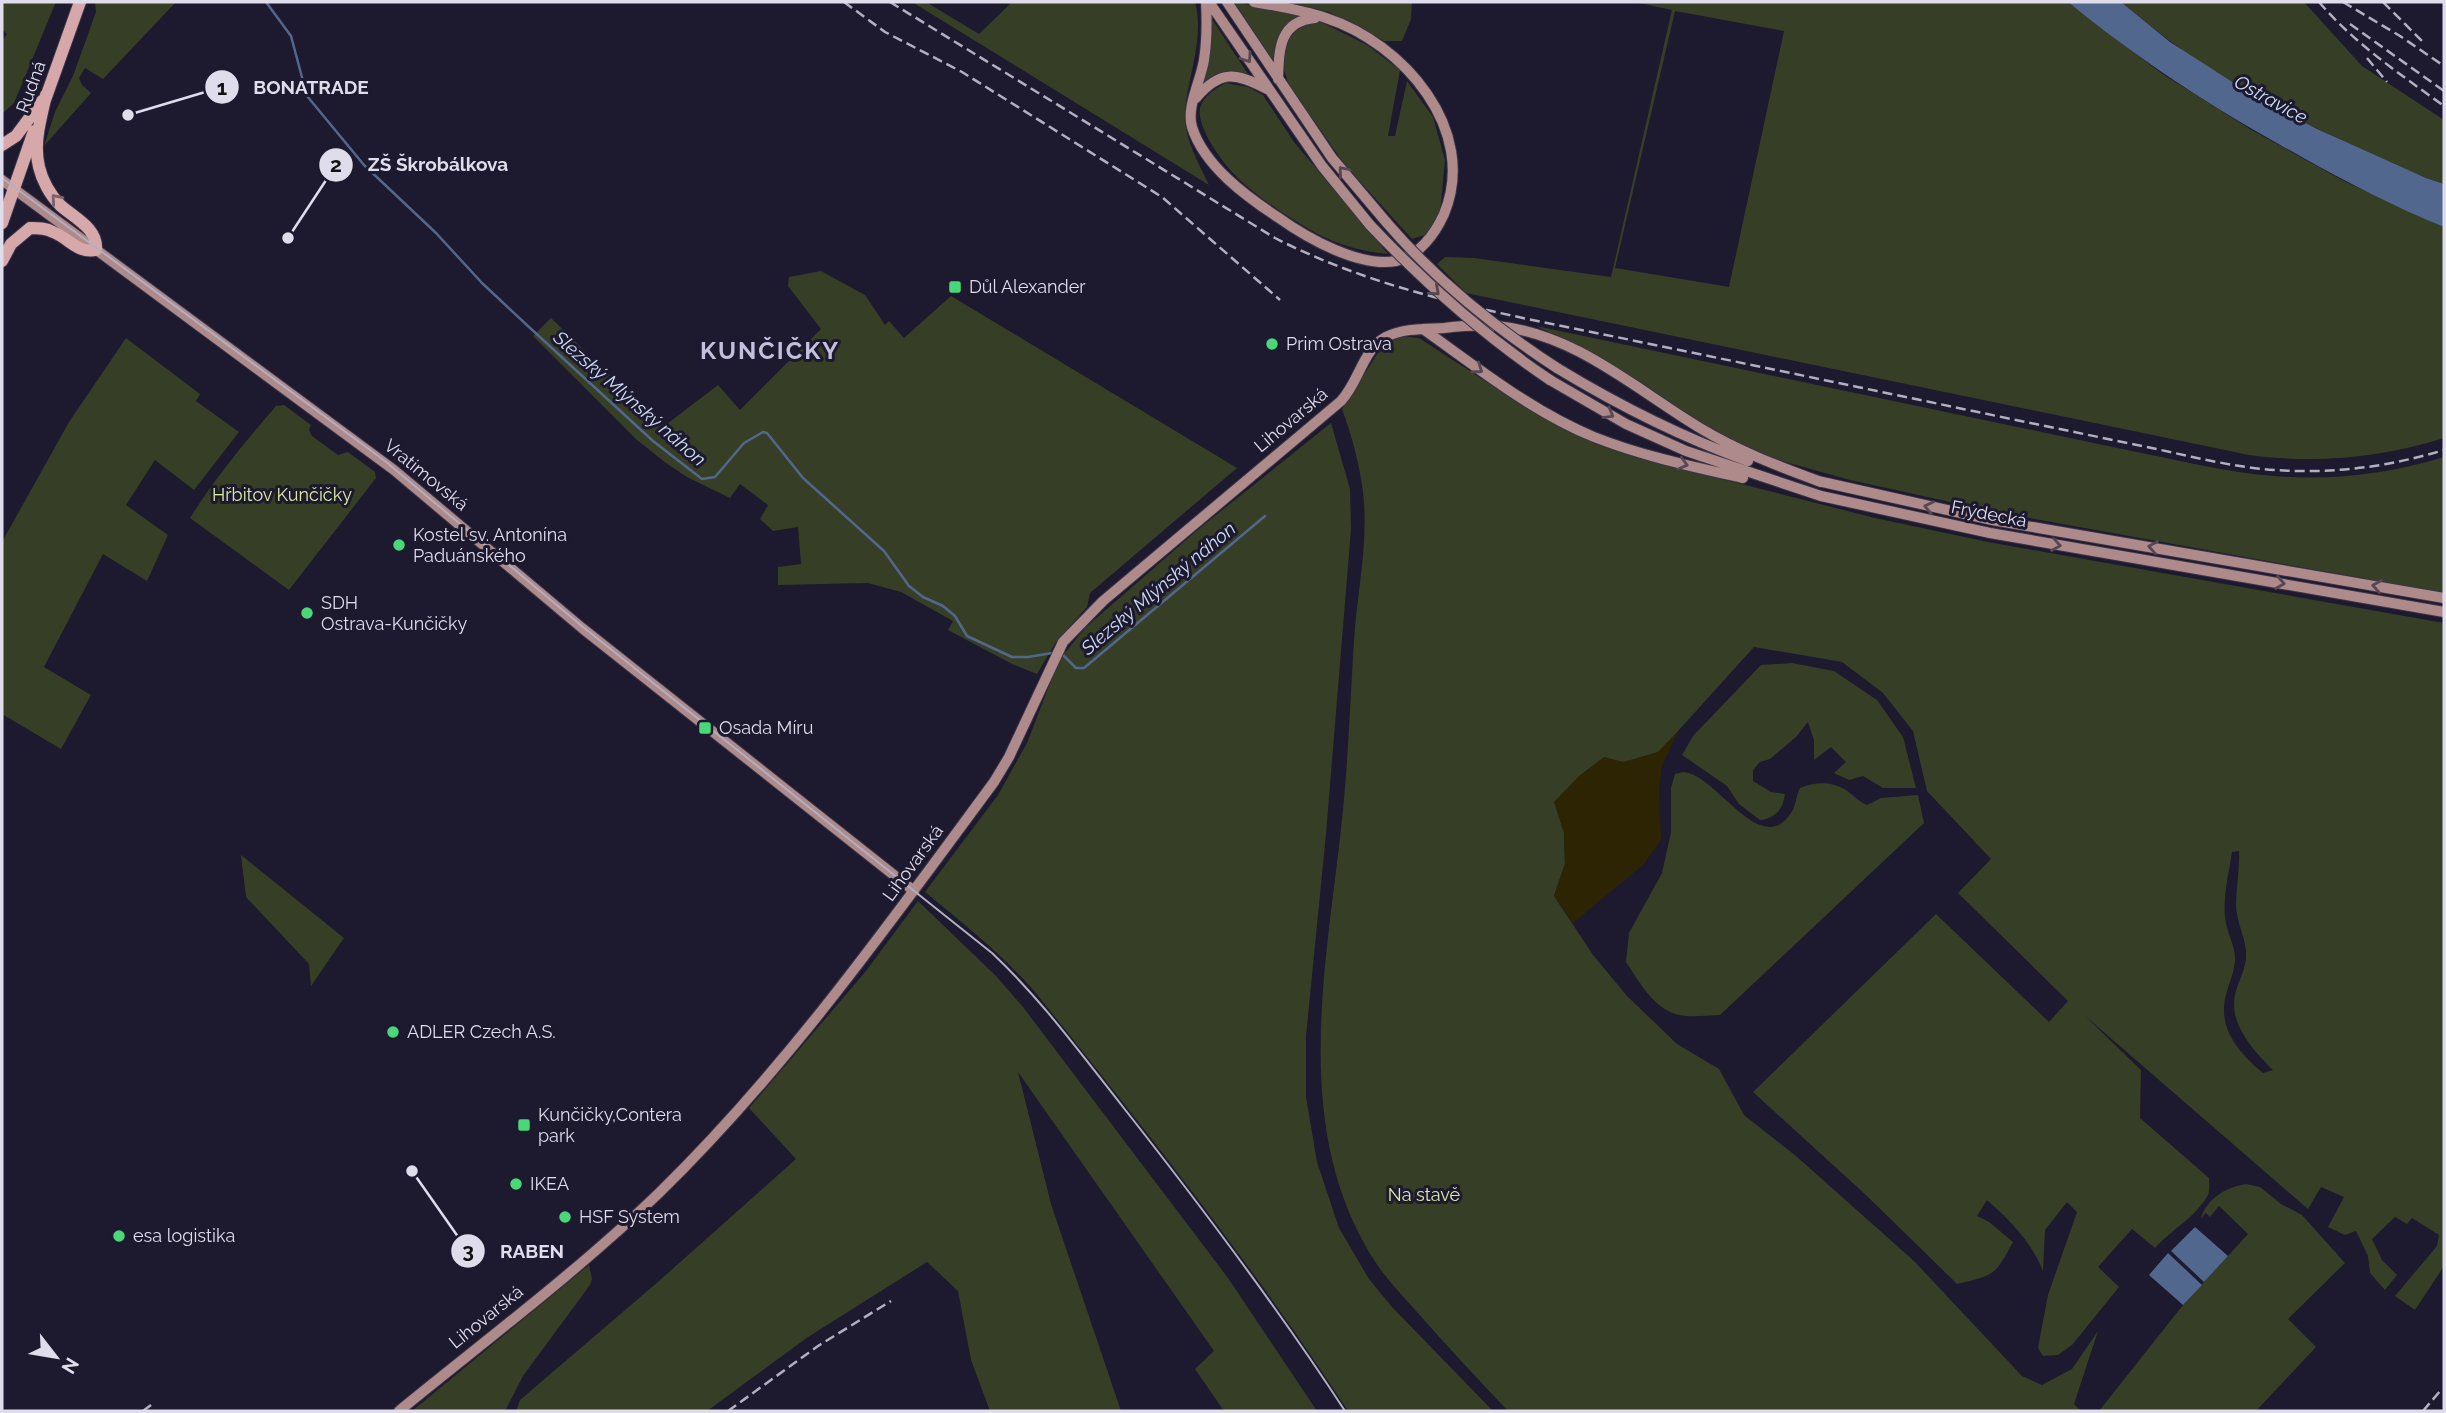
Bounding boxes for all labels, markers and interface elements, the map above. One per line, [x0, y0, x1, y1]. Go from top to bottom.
one-way arrow [1239, 50, 1251, 63]
street label: Rudná [11, 58, 50, 116]
callout: BONATRADE [204, 67, 383, 107]
water label: Ostravice [2231, 70, 2311, 128]
text: 1 [217, 75, 227, 100]
text: BONATRADE [253, 76, 369, 98]
callout: ZŠ Škrobálkova [318, 145, 522, 185]
text: 2 [330, 152, 342, 177]
text: ZŠ Škrobálkova [368, 153, 508, 175]
one-way arrow [1339, 166, 1351, 179]
one-way arrow [52, 194, 64, 207]
place label: Důl Alexander [969, 276, 1086, 297]
marker: Důl Alexander [947, 279, 963, 295]
one-way arrow [1427, 283, 1440, 295]
water label: Slezský Mlýnský náhon [549, 325, 711, 470]
place label: Prim Ostrava [1286, 333, 1392, 354]
district label: KUNČIČKY [700, 336, 840, 365]
marker: Prim Ostrava [1264, 336, 1280, 352]
one-way arrow [1470, 361, 1483, 373]
street label: Lihovarská [1250, 383, 1331, 456]
one-way arrow [1601, 406, 1614, 419]
street label: Vratimovská [380, 434, 472, 515]
one-way arrow [1677, 455, 1689, 470]
park label: Hřbitov Kunčičky [212, 484, 352, 505]
street label: Frýdecká [1949, 496, 2029, 531]
one-way arrow [1923, 501, 1935, 516]
water label: Slezský Mlýnský náhon [1076, 517, 1240, 660]
place label: Kostel sv. Antonína Paduánského [413, 524, 567, 566]
marker: Kostel sv. Antonína Paduánského [391, 537, 407, 553]
one-way arrow [2050, 537, 2062, 552]
one-way arrow [2147, 540, 2159, 555]
one-way arrow [2274, 575, 2286, 590]
one-way arrow [2371, 579, 2383, 594]
place label: SDH Ostrava-Kunčičky [321, 592, 467, 634]
marker: SDH Ostrava-Kunčičky [299, 605, 315, 621]
place label: Osada Míru [719, 717, 813, 738]
marker: Osada Míru [697, 720, 713, 736]
street label: Lihovarská [878, 821, 947, 905]
place label: ADLER Czech A.S. [407, 1021, 556, 1042]
marker: ADLER Czech A.S. [385, 1024, 401, 1040]
place label: Kunčičky,Contera park [538, 1104, 682, 1146]
marker: Kunčičky,Contera park [516, 1117, 532, 1133]
place label: IKEA [530, 1173, 569, 1194]
marker: IKEA [508, 1176, 524, 1192]
park label: Na stavě [1388, 1184, 1461, 1205]
place label: HSF System [579, 1206, 680, 1227]
marker: HSF System [557, 1209, 573, 1225]
place label: esa logistika [133, 1225, 235, 1246]
marker: esa logistika [111, 1228, 127, 1244]
callout: RABEN [451, 1231, 578, 1271]
text: 3 [462, 1238, 474, 1263]
text: RABEN [500, 1240, 564, 1262]
street label: Lihovarská [445, 1281, 527, 1353]
north arrow [21, 1322, 91, 1392]
text: N [57, 1354, 84, 1378]

